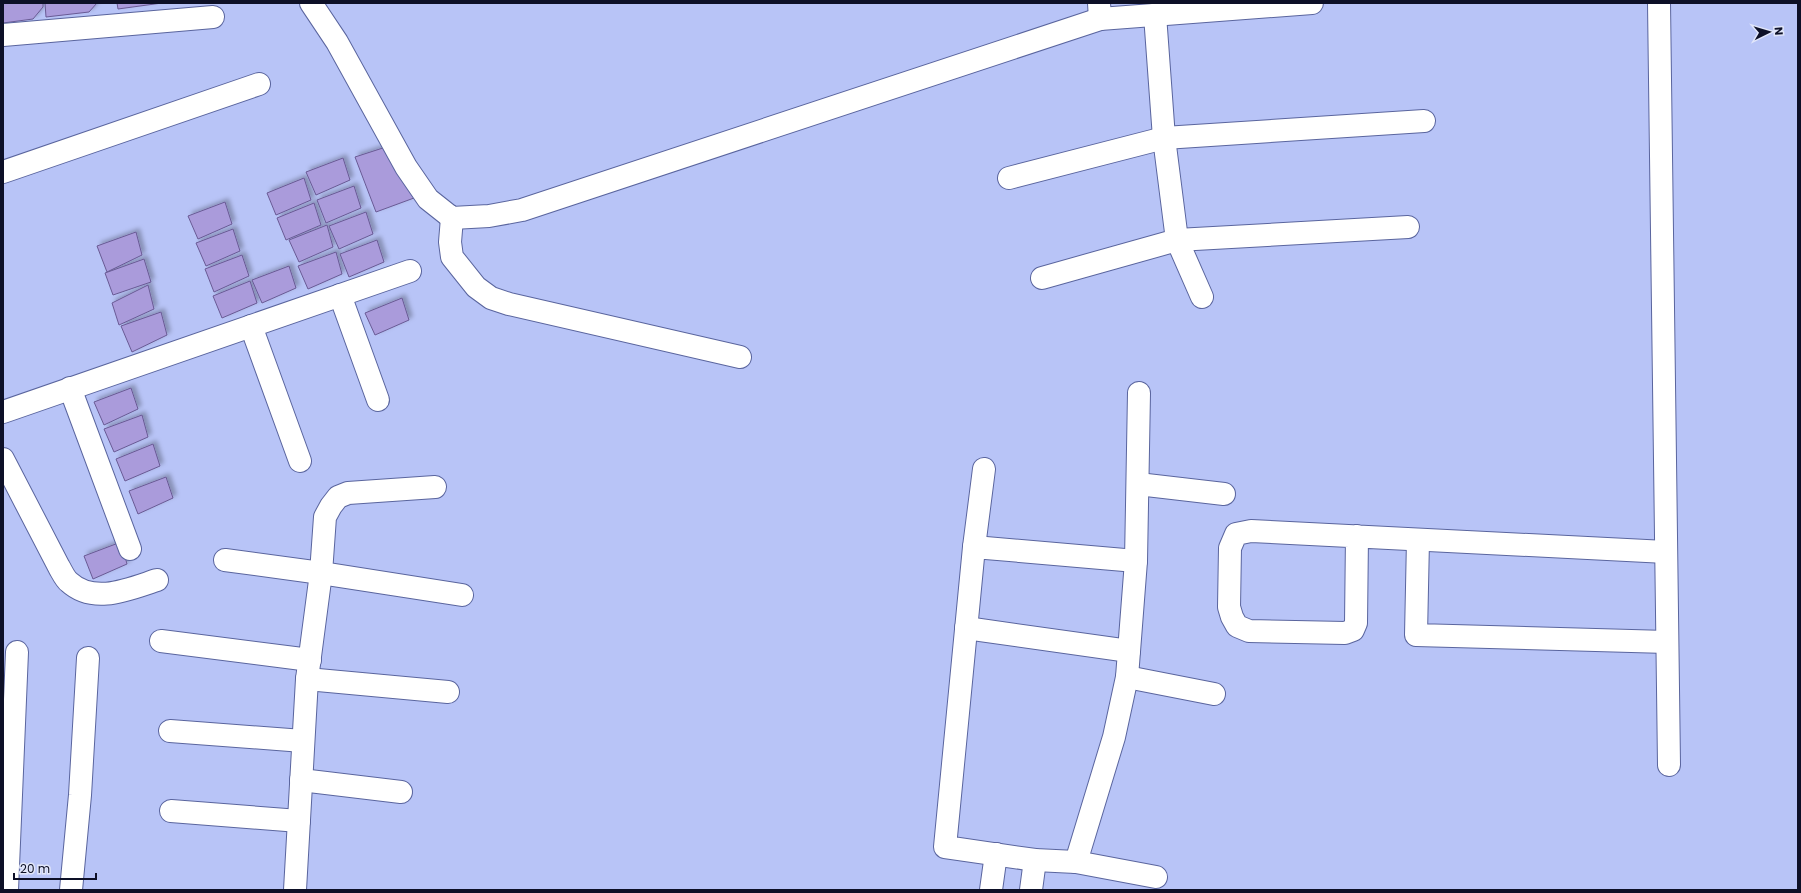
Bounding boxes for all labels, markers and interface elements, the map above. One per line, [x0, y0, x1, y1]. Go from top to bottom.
north arrow [1749, 12, 1789, 52]
text: N [1771, 26, 1787, 36]
scale bar [14, 855, 96, 881]
text: 20 m [20, 860, 50, 877]

